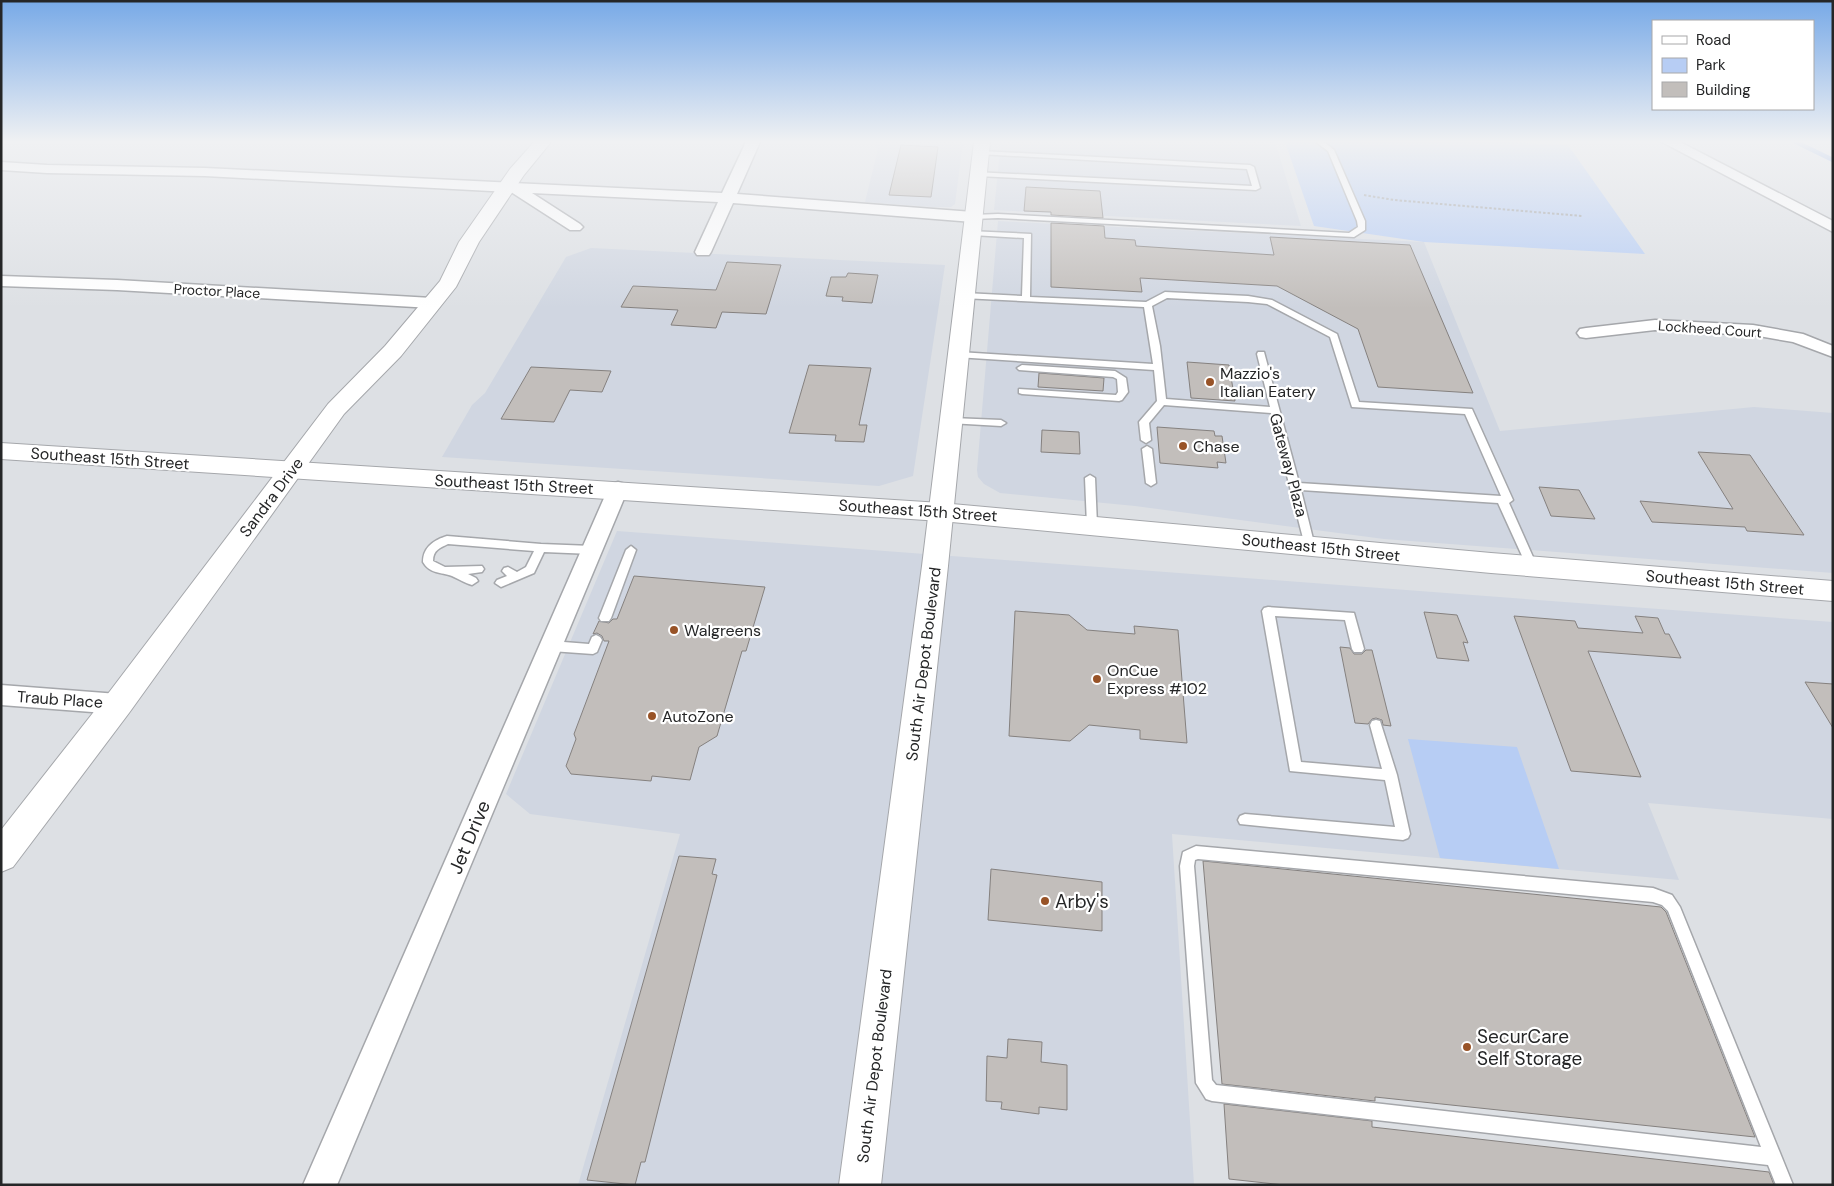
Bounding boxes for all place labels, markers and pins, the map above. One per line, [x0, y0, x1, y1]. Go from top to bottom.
place label: Mazzio's Italian Eatery [1220, 363, 1316, 402]
marker: Mazzio's Italian Eatery [1204, 376, 1216, 388]
place label: Chase [1193, 436, 1240, 457]
marker: Chase [1177, 440, 1189, 452]
place label: Walgreens [684, 620, 761, 641]
marker: Walgreens [668, 624, 680, 636]
place label: OnCue Express #102 [1107, 660, 1207, 699]
marker: OnCue Express #102 [1091, 673, 1103, 685]
place label: AutoZone [662, 706, 734, 727]
marker: AutoZone [646, 710, 658, 722]
place label: Arby's [1055, 889, 1109, 914]
marker: Arby's [1039, 895, 1051, 907]
place label: SecurCare Self Storage [1477, 1024, 1582, 1071]
marker: SecurCare Self Storage [1461, 1041, 1473, 1053]

